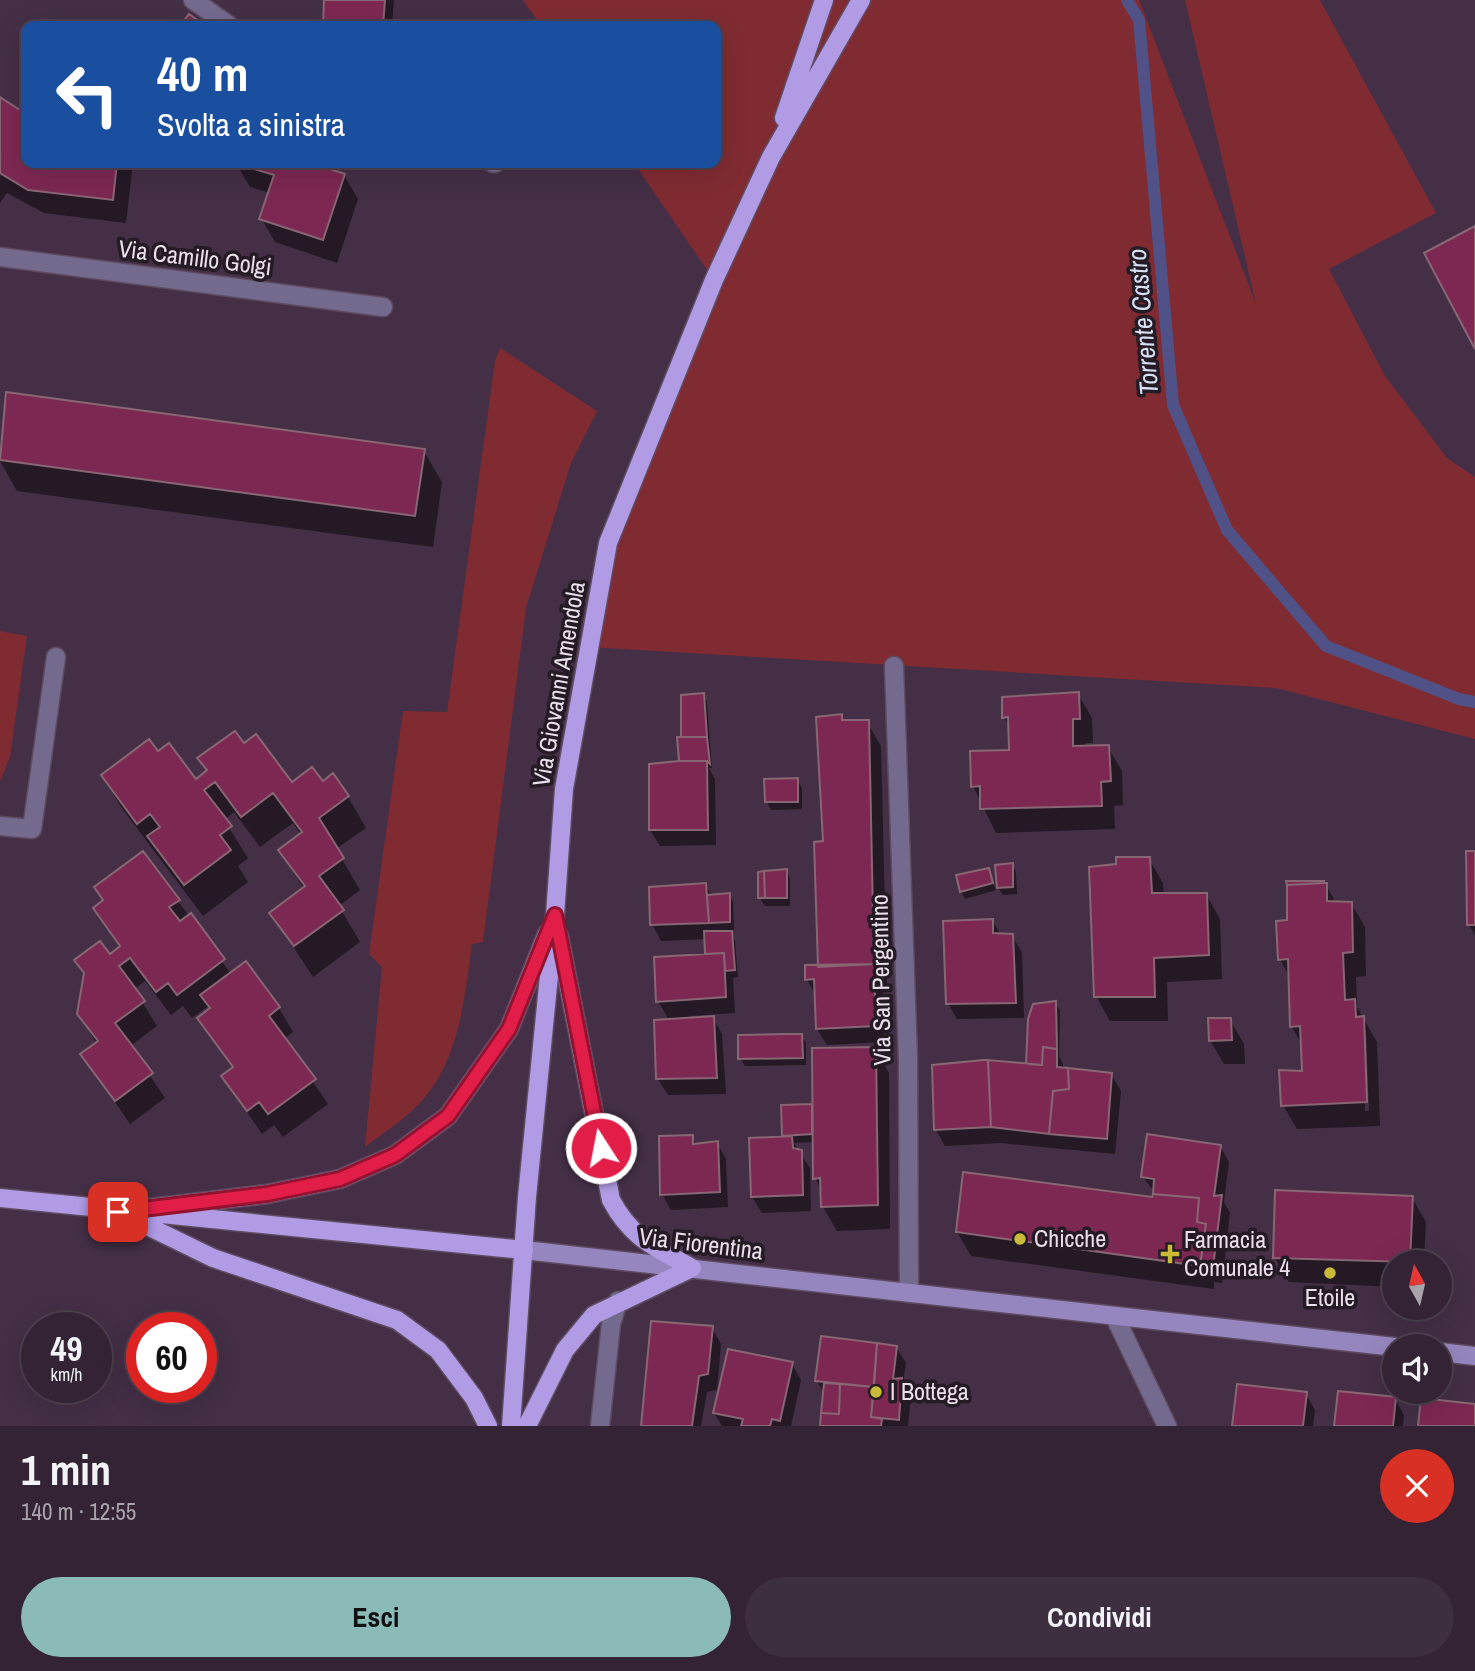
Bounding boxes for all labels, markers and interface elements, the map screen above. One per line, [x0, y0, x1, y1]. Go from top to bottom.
text: 40 m [157, 40, 249, 106]
icon: left [42, 49, 133, 140]
text: Svolta a sinistra [157, 103, 345, 146]
street label: Via Camillo Golgi [117, 232, 273, 282]
water label: Torrente Castro [1119, 248, 1166, 396]
street label: Via Giovanni Amendola [524, 579, 592, 789]
street label: Via San Pergentino [863, 894, 897, 1066]
position arrow [564, 1111, 638, 1185]
pin [88, 1182, 148, 1242]
icon: arrive [99, 1193, 137, 1231]
street label: Via Fiorentina [637, 1220, 765, 1266]
place label: Chicche [1034, 1222, 1106, 1254]
place label: Farmacia Comunale 4 [1184, 1223, 1290, 1283]
marker: Chicche [1012, 1231, 1028, 1247]
marker: Farmacia Comunale 4 [1162, 1246, 1178, 1262]
north arrow [1382, 1250, 1452, 1320]
map controls [1382, 1250, 1452, 1404]
marker: Etoile [1322, 1265, 1338, 1281]
place label: Etoile [1305, 1281, 1355, 1313]
speed limit sign: 60 [126, 1312, 217, 1403]
text: 49 [51, 1325, 82, 1372]
button: sound [1382, 1334, 1452, 1404]
text: km/h [51, 1362, 83, 1387]
place label: I Bottega [890, 1375, 969, 1407]
marker: I Bottega [868, 1384, 884, 1400]
text: 1 min [21, 1442, 111, 1498]
button: close [1380, 1449, 1454, 1523]
text: 140 m · 12:55 [21, 1496, 136, 1527]
button: Esci [21, 1577, 731, 1657]
button: Condividi [745, 1577, 1454, 1657]

